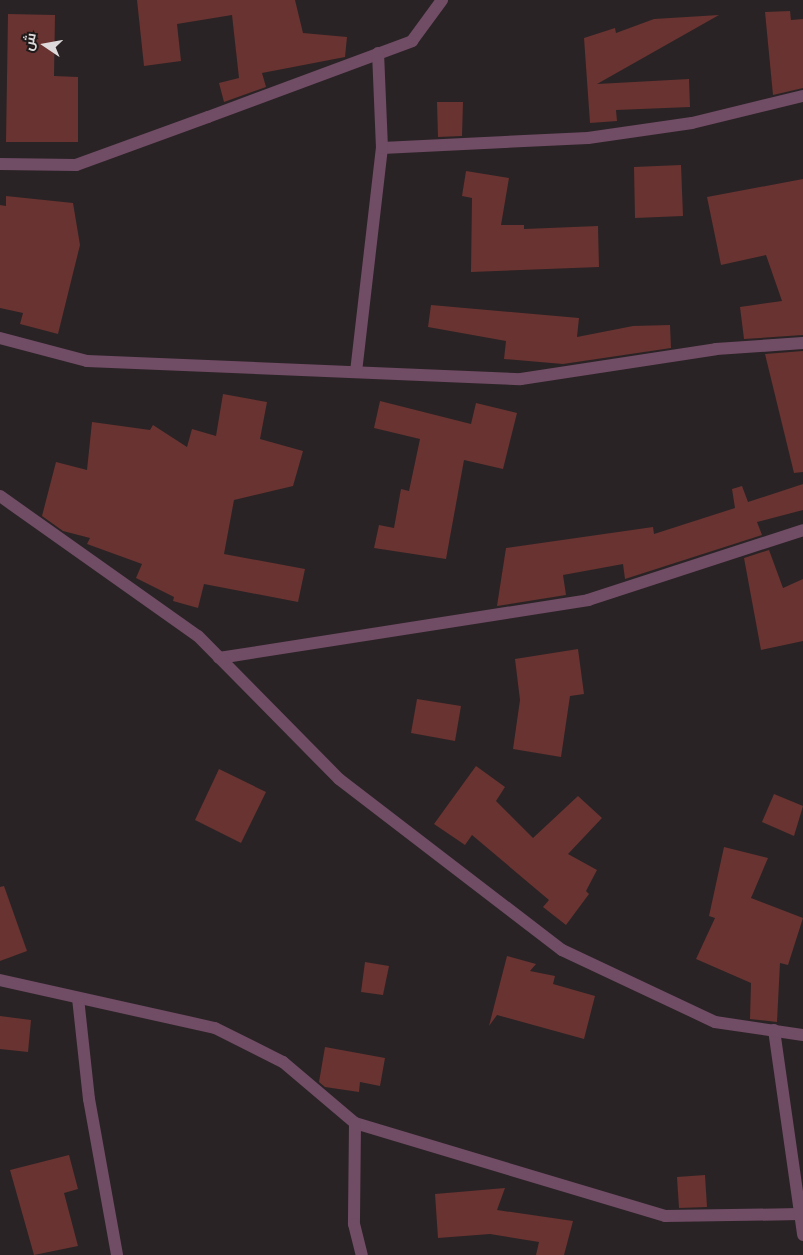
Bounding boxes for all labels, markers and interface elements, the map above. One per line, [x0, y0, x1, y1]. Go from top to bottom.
north arrow [20, 20, 70, 70]
text: ش [20, 31, 40, 52]

